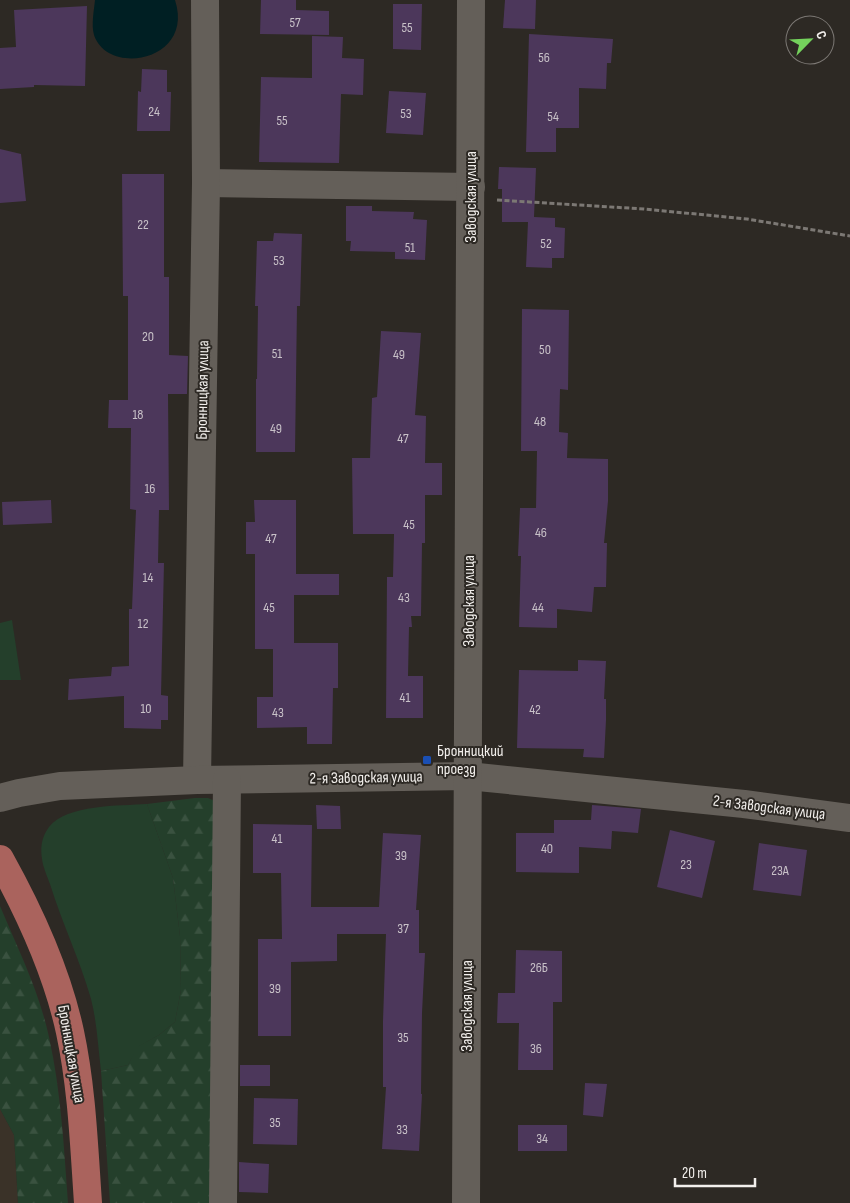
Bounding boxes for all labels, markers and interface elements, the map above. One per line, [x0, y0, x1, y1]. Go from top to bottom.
house number: 57 [289, 14, 301, 31]
north arrow [785, 15, 835, 65]
house number: 55 [401, 19, 413, 36]
text: С [812, 28, 831, 42]
house number: 56 [538, 49, 550, 66]
house number: 24 [148, 103, 160, 120]
house number: 53 [400, 105, 412, 122]
house number: 54 [547, 108, 559, 125]
house number: 55 [276, 112, 288, 129]
street label: Заводская улица [462, 151, 481, 243]
house number: 22 [137, 216, 149, 233]
house number: 52 [540, 235, 552, 252]
house number: 51 [405, 239, 415, 256]
house number: 53 [273, 252, 285, 269]
house number: 20 [142, 328, 154, 345]
street label: Бронницкая улица [193, 340, 213, 440]
house number: 50 [539, 341, 551, 358]
house number: 51 [272, 345, 282, 362]
house number: 49 [393, 346, 405, 363]
house number: 18 [132, 406, 144, 423]
house number: 48 [534, 413, 546, 430]
house number: 49 [270, 420, 282, 437]
house number: 47 [397, 430, 409, 447]
house number: 16 [144, 480, 156, 497]
house number: 45 [403, 516, 415, 533]
house number: 46 [535, 524, 547, 541]
house number: 47 [265, 530, 277, 547]
street label: Заводская улица [460, 555, 479, 647]
house number: 14 [143, 569, 154, 586]
house number: 43 [398, 589, 410, 606]
house number: 45 [263, 599, 275, 616]
house number: 44 [532, 599, 544, 616]
house number: 12 [138, 615, 149, 632]
house number: 41 [400, 689, 410, 706]
house number: 10 [140, 700, 152, 717]
house number: 42 [529, 701, 541, 718]
house number: 43 [272, 704, 284, 721]
place label: Бронницкий проезд [437, 742, 504, 779]
marker: Бронницкий проезд [421, 754, 433, 766]
street label: 2-я Заводская улица [309, 768, 423, 788]
street label: 2-я Заводская улица [712, 792, 826, 824]
house number: 41 [272, 830, 282, 847]
house number: 40 [541, 840, 553, 857]
house number: 39 [395, 847, 407, 864]
house number: 23 [680, 856, 692, 873]
house number: 23А [771, 862, 790, 879]
house number: 37 [397, 920, 409, 937]
house number: 26Б [530, 959, 548, 976]
street label: Заводская улица [458, 960, 477, 1052]
house number: 39 [269, 980, 281, 997]
street label: Бронницкая улица [53, 1003, 89, 1105]
house number: 35 [397, 1029, 409, 1046]
house number: 36 [530, 1040, 542, 1057]
house number: 35 [269, 1114, 281, 1131]
house number: 33 [396, 1121, 408, 1138]
house number: 34 [536, 1130, 548, 1147]
scale bar [675, 1156, 755, 1188]
text: 20 m [682, 1164, 707, 1183]

